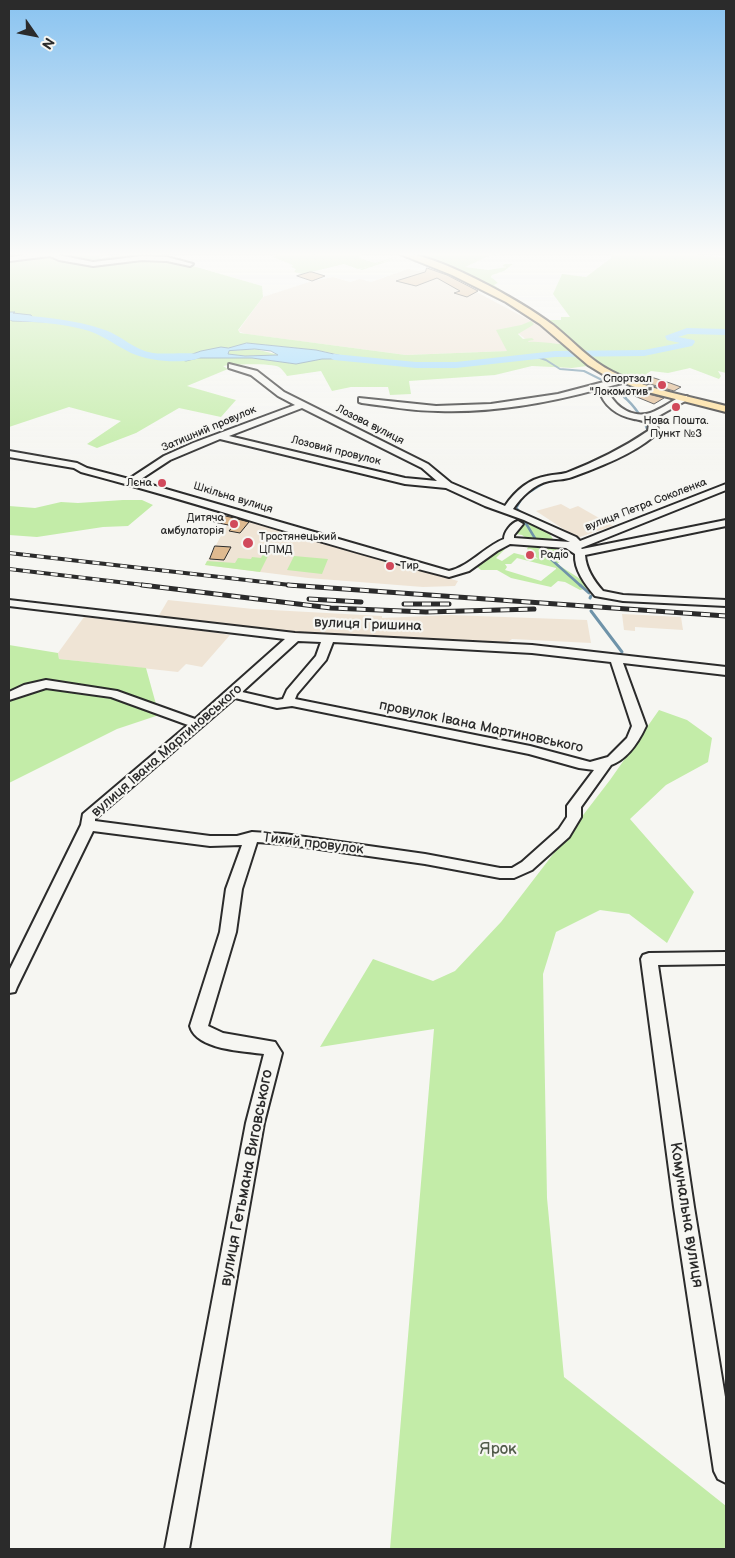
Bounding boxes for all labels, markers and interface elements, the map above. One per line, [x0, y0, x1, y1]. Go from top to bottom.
north arrow [10, 10, 60, 60]
text: N [38, 34, 58, 52]
place label: Спортзал "Локомотив" [590, 372, 652, 398]
marker: Спортзал "Локомотив" [656, 379, 668, 391]
marker: Нова Пошта. Пункт №3 [670, 401, 682, 413]
street label: Лозова вулиця [334, 402, 406, 448]
street label: Затишний провулок [160, 403, 258, 455]
place label: Нова Пошта. Пункт №3 [643, 414, 709, 440]
street label: Лозовий провулок [290, 433, 382, 469]
place label: Лєна [127, 476, 152, 490]
street label: вулиця Петра Соколенка [583, 476, 709, 534]
marker: Лєна [156, 477, 168, 489]
street label: Шкільна вулиця [192, 480, 274, 516]
place label: Дитяча амбулаторія [161, 511, 224, 537]
marker: Дитяча амбулаторія [228, 518, 240, 530]
place label: Тростянецький ЦПМД [259, 530, 337, 556]
marker: Тростянецький ЦПМД [241, 536, 255, 550]
place label: Радіо [540, 548, 569, 562]
marker: Радіо [524, 549, 536, 561]
place label: Тир [400, 559, 419, 573]
marker: Тир [384, 560, 396, 572]
street label: вулиця Гришина [314, 615, 422, 635]
street label: вулиця Івана Мартиновського [88, 681, 246, 821]
street label: провулок Івана Мартиновського [377, 697, 585, 757]
street label: Тихий провулок [262, 829, 364, 859]
street label: вулиця Гетьмана Виговського [217, 1068, 277, 1288]
street label: Комунальна вулиця [665, 1141, 707, 1289]
park label: Ярок [479, 1440, 517, 1460]

